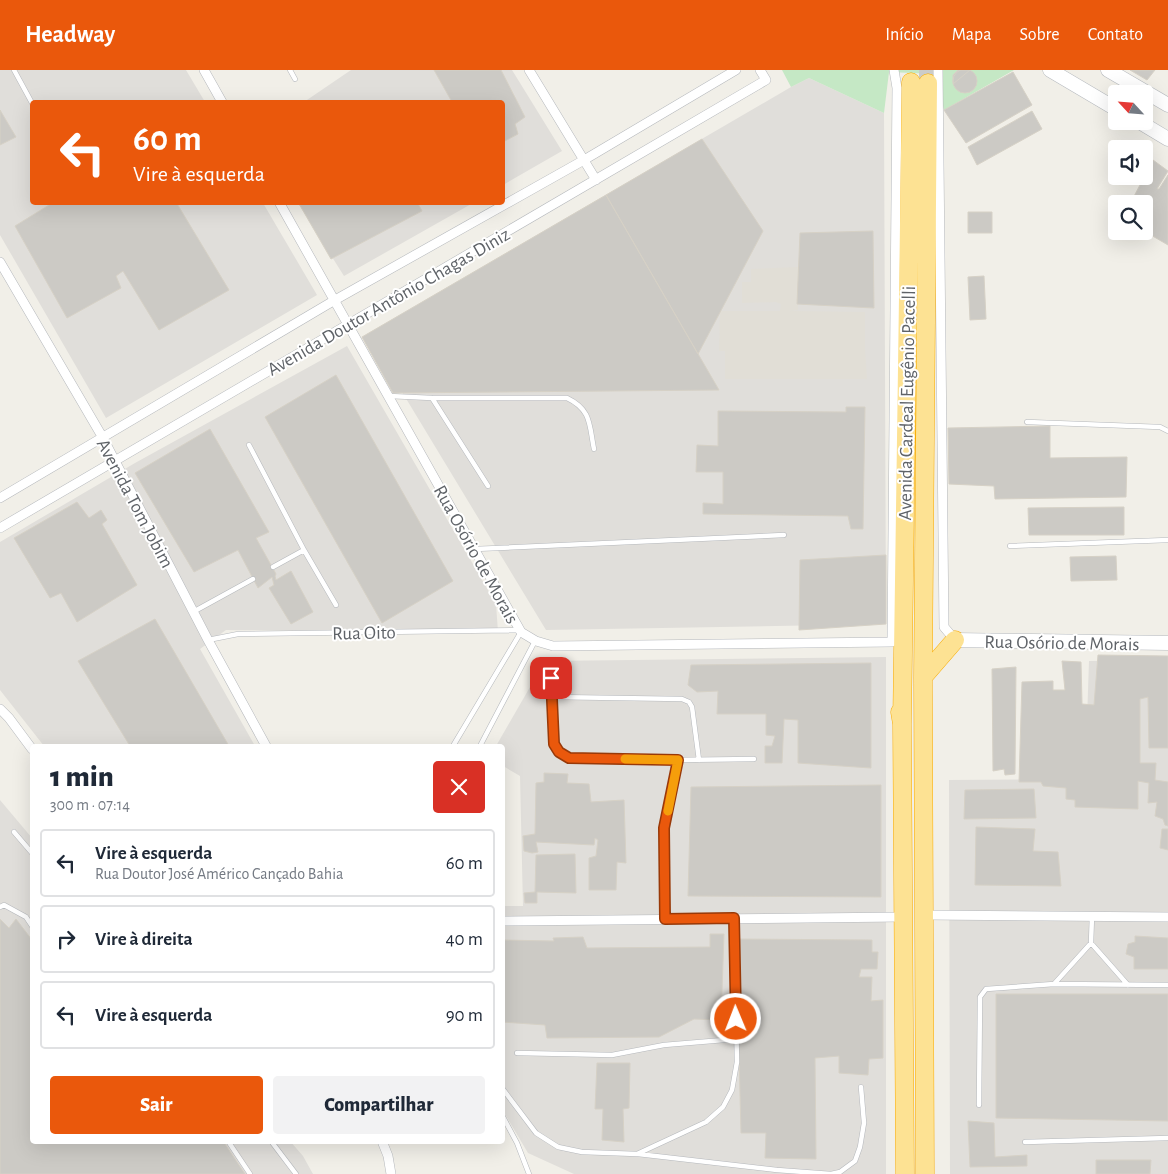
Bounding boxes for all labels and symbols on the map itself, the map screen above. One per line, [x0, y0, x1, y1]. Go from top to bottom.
north arrow [1108, 85, 1152, 130]
street label: Avenida Doutor Antônio Chagas Diniz [264, 225, 514, 380]
street label: Avenida Cardeal Eugênio Pacelli [896, 286, 919, 521]
street label: Avenida Tom Jobim [93, 436, 177, 571]
street label: Rua Osório de Morais [430, 482, 522, 627]
street label: Rua Oito [332, 623, 396, 644]
street label: Rua Osório de Morais [984, 633, 1140, 654]
pin [530, 657, 572, 699]
position arrow [709, 992, 761, 1044]

